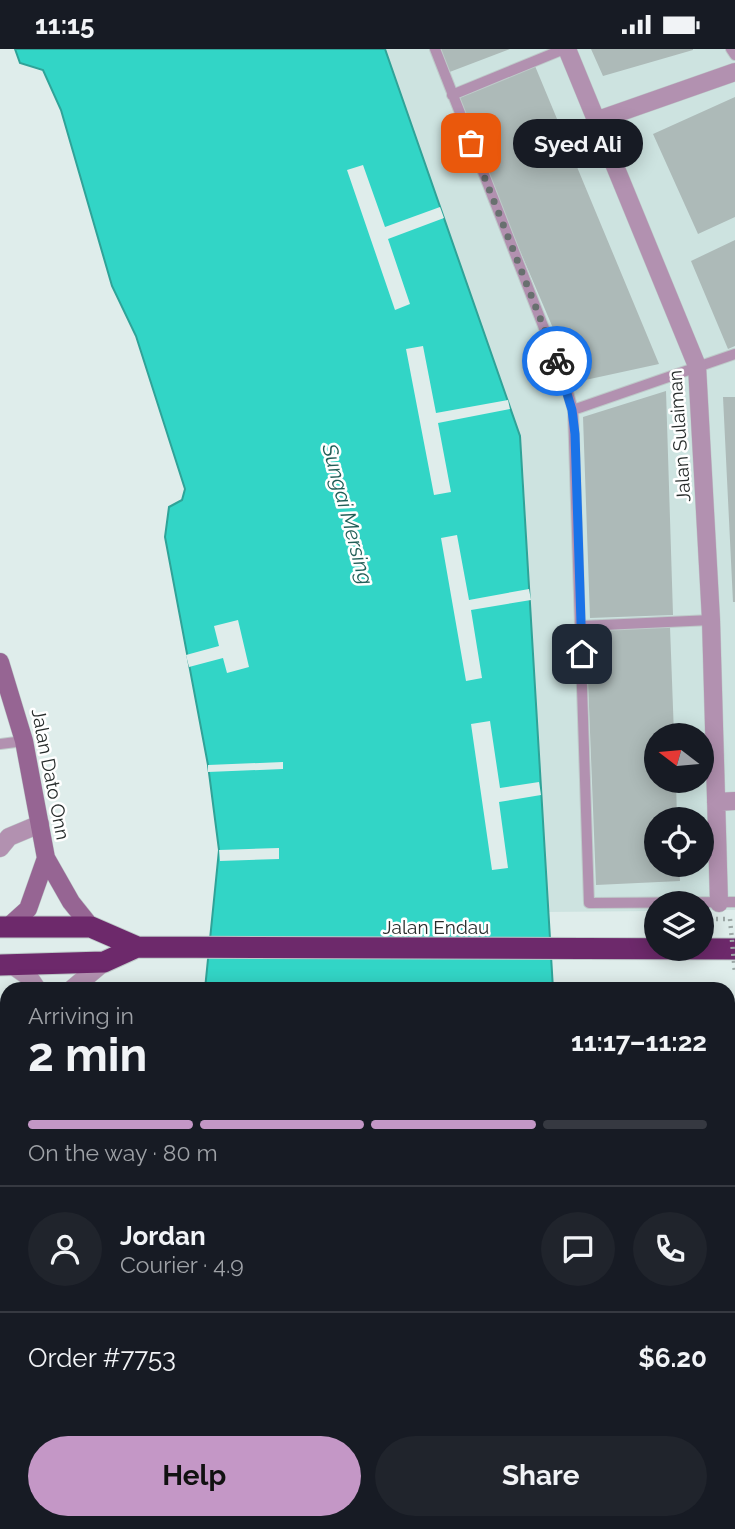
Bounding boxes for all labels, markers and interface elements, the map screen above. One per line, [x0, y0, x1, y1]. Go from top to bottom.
text: 11:15 [35, 10, 94, 40]
pin [441, 113, 501, 173]
callout: Syed Ali [513, 119, 642, 168]
icon: bag [452, 124, 490, 162]
text: Syed Ali [534, 130, 622, 157]
courier [522, 326, 592, 396]
icon: bike [538, 342, 576, 380]
street label: Jalan Sulaiman [663, 369, 695, 503]
water label: Sungai Mersing [317, 440, 379, 587]
pin [552, 624, 612, 684]
icon: home [563, 635, 601, 673]
street label: Jalan Dato Onn [27, 706, 75, 842]
north arrow [644, 723, 714, 793]
map controls [644, 723, 714, 961]
button: locate [644, 807, 714, 877]
button: layers [644, 891, 714, 961]
street label: Jalan Endau [383, 916, 489, 938]
text: Arriving in [28, 1002, 134, 1029]
text: 11:17–11:22 [571, 1027, 707, 1057]
text: 2 min [28, 1028, 147, 1082]
text: On the way · 80 m [28, 1139, 218, 1166]
button: person [28, 1212, 102, 1286]
button: chat [541, 1212, 615, 1286]
button: phone [633, 1212, 707, 1286]
text: Jordan [120, 1221, 206, 1251]
text: Courier · 4.9 [120, 1251, 244, 1278]
text: Order #7753 [28, 1343, 176, 1373]
text: $6.20 [638, 1343, 707, 1373]
button: Help [28, 1436, 361, 1516]
button: Share [375, 1436, 707, 1516]

